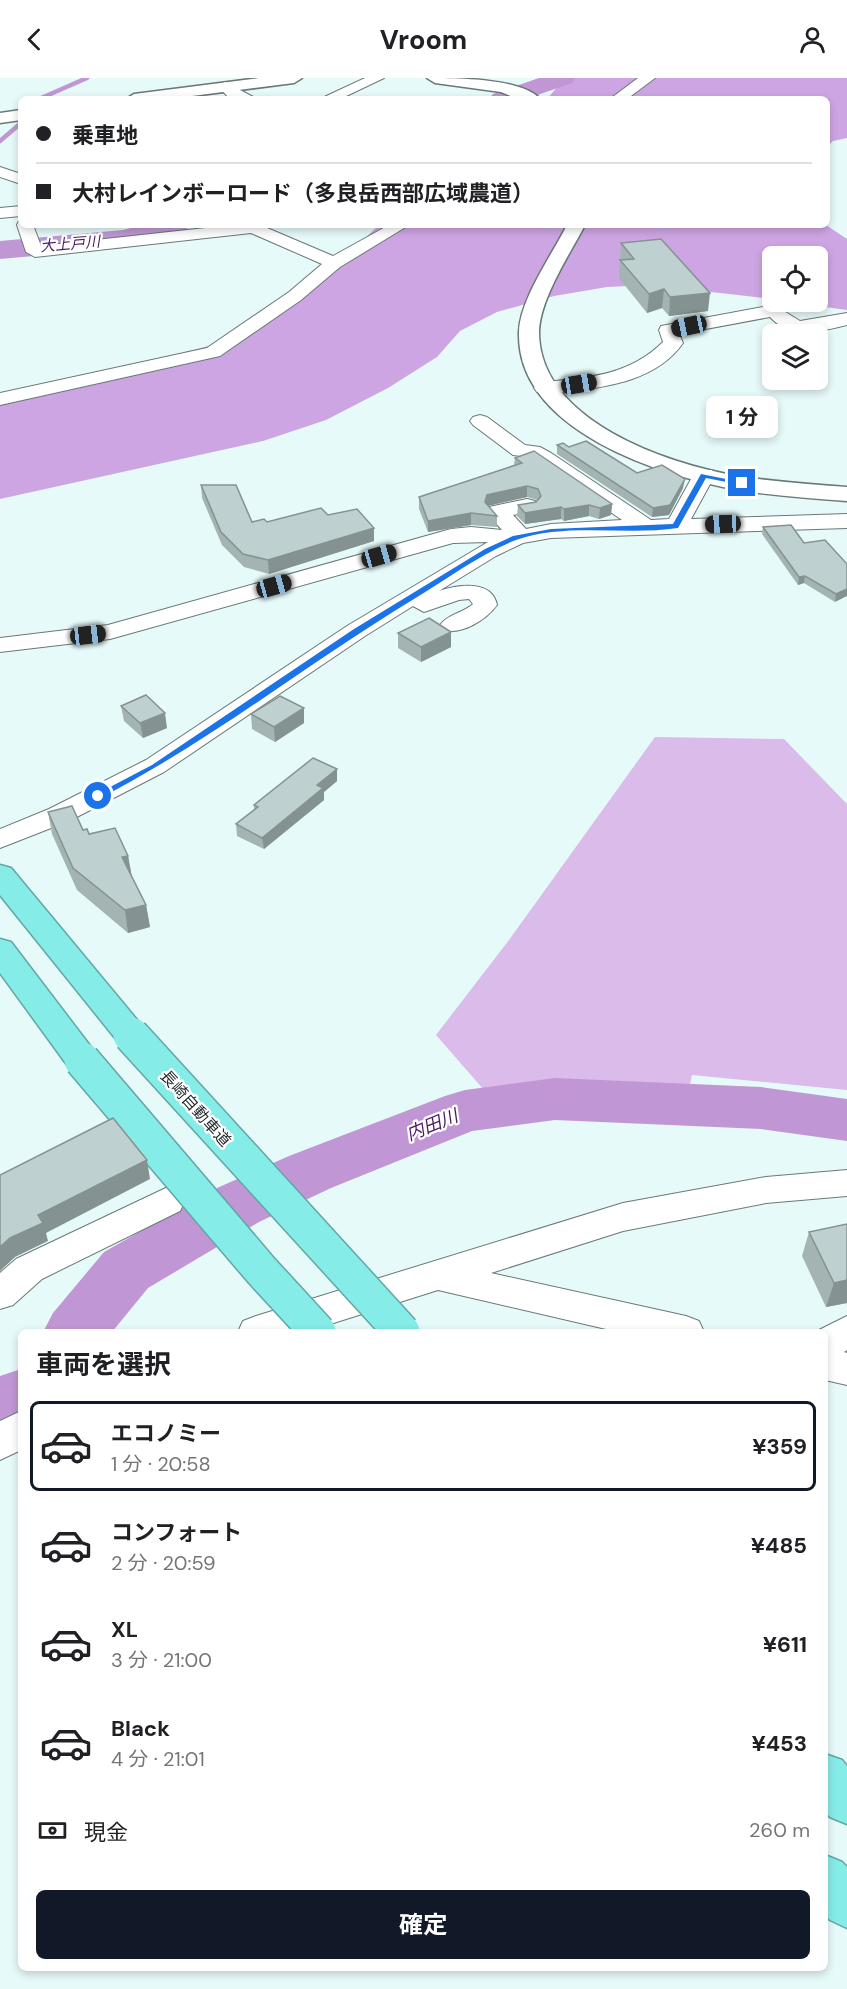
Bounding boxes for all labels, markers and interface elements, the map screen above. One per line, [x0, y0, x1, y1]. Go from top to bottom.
text: Vroom [380, 22, 467, 57]
icon: back [18, 23, 51, 56]
icon: person [796, 23, 829, 56]
text: 乗車地 [72, 121, 138, 150]
text: 大村レインボーロード（多良岳西部広域農道） [72, 179, 534, 208]
water label: 大上戸川 [39, 231, 103, 257]
map controls [762, 246, 828, 390]
button: locate [762, 246, 828, 312]
car [670, 313, 708, 339]
button: layers [762, 324, 828, 390]
car [560, 372, 598, 396]
callout: 1 分 [706, 396, 778, 438]
text: 1 分 [726, 404, 758, 430]
route end [728, 469, 755, 496]
car [705, 514, 741, 534]
car [359, 542, 399, 570]
car [254, 572, 294, 600]
car [69, 624, 107, 646]
route start [84, 782, 111, 809]
street label: 長崎自動車道 [156, 1066, 236, 1151]
water label: 内田川 [402, 1103, 463, 1146]
text: 車両を選択 [36, 1347, 171, 1382]
icon: car [39, 1419, 93, 1473]
text: エコノミー [111, 1419, 221, 1448]
text: ¥359 [752, 1432, 807, 1461]
text: 1 分 · 20:58 [111, 1451, 211, 1477]
icon: car [39, 1518, 93, 1572]
text: コンフォート [111, 1518, 242, 1547]
text: ¥485 [751, 1531, 807, 1560]
text: 2 分 · 20:59 [111, 1550, 216, 1576]
text: XL [111, 1615, 138, 1644]
icon: car [39, 1617, 93, 1671]
text: ¥611 [763, 1630, 807, 1659]
text: 3 分 · 21:00 [111, 1647, 212, 1673]
text: Black [111, 1714, 170, 1743]
icon: car [39, 1716, 93, 1770]
text: ¥453 [751, 1729, 807, 1758]
text: 4 分 · 21:01 [111, 1746, 205, 1772]
icon: cash [36, 1814, 69, 1847]
text: 260 m [749, 1817, 810, 1843]
text: 現金 [84, 1818, 128, 1847]
button: 確定 [36, 1890, 810, 1959]

